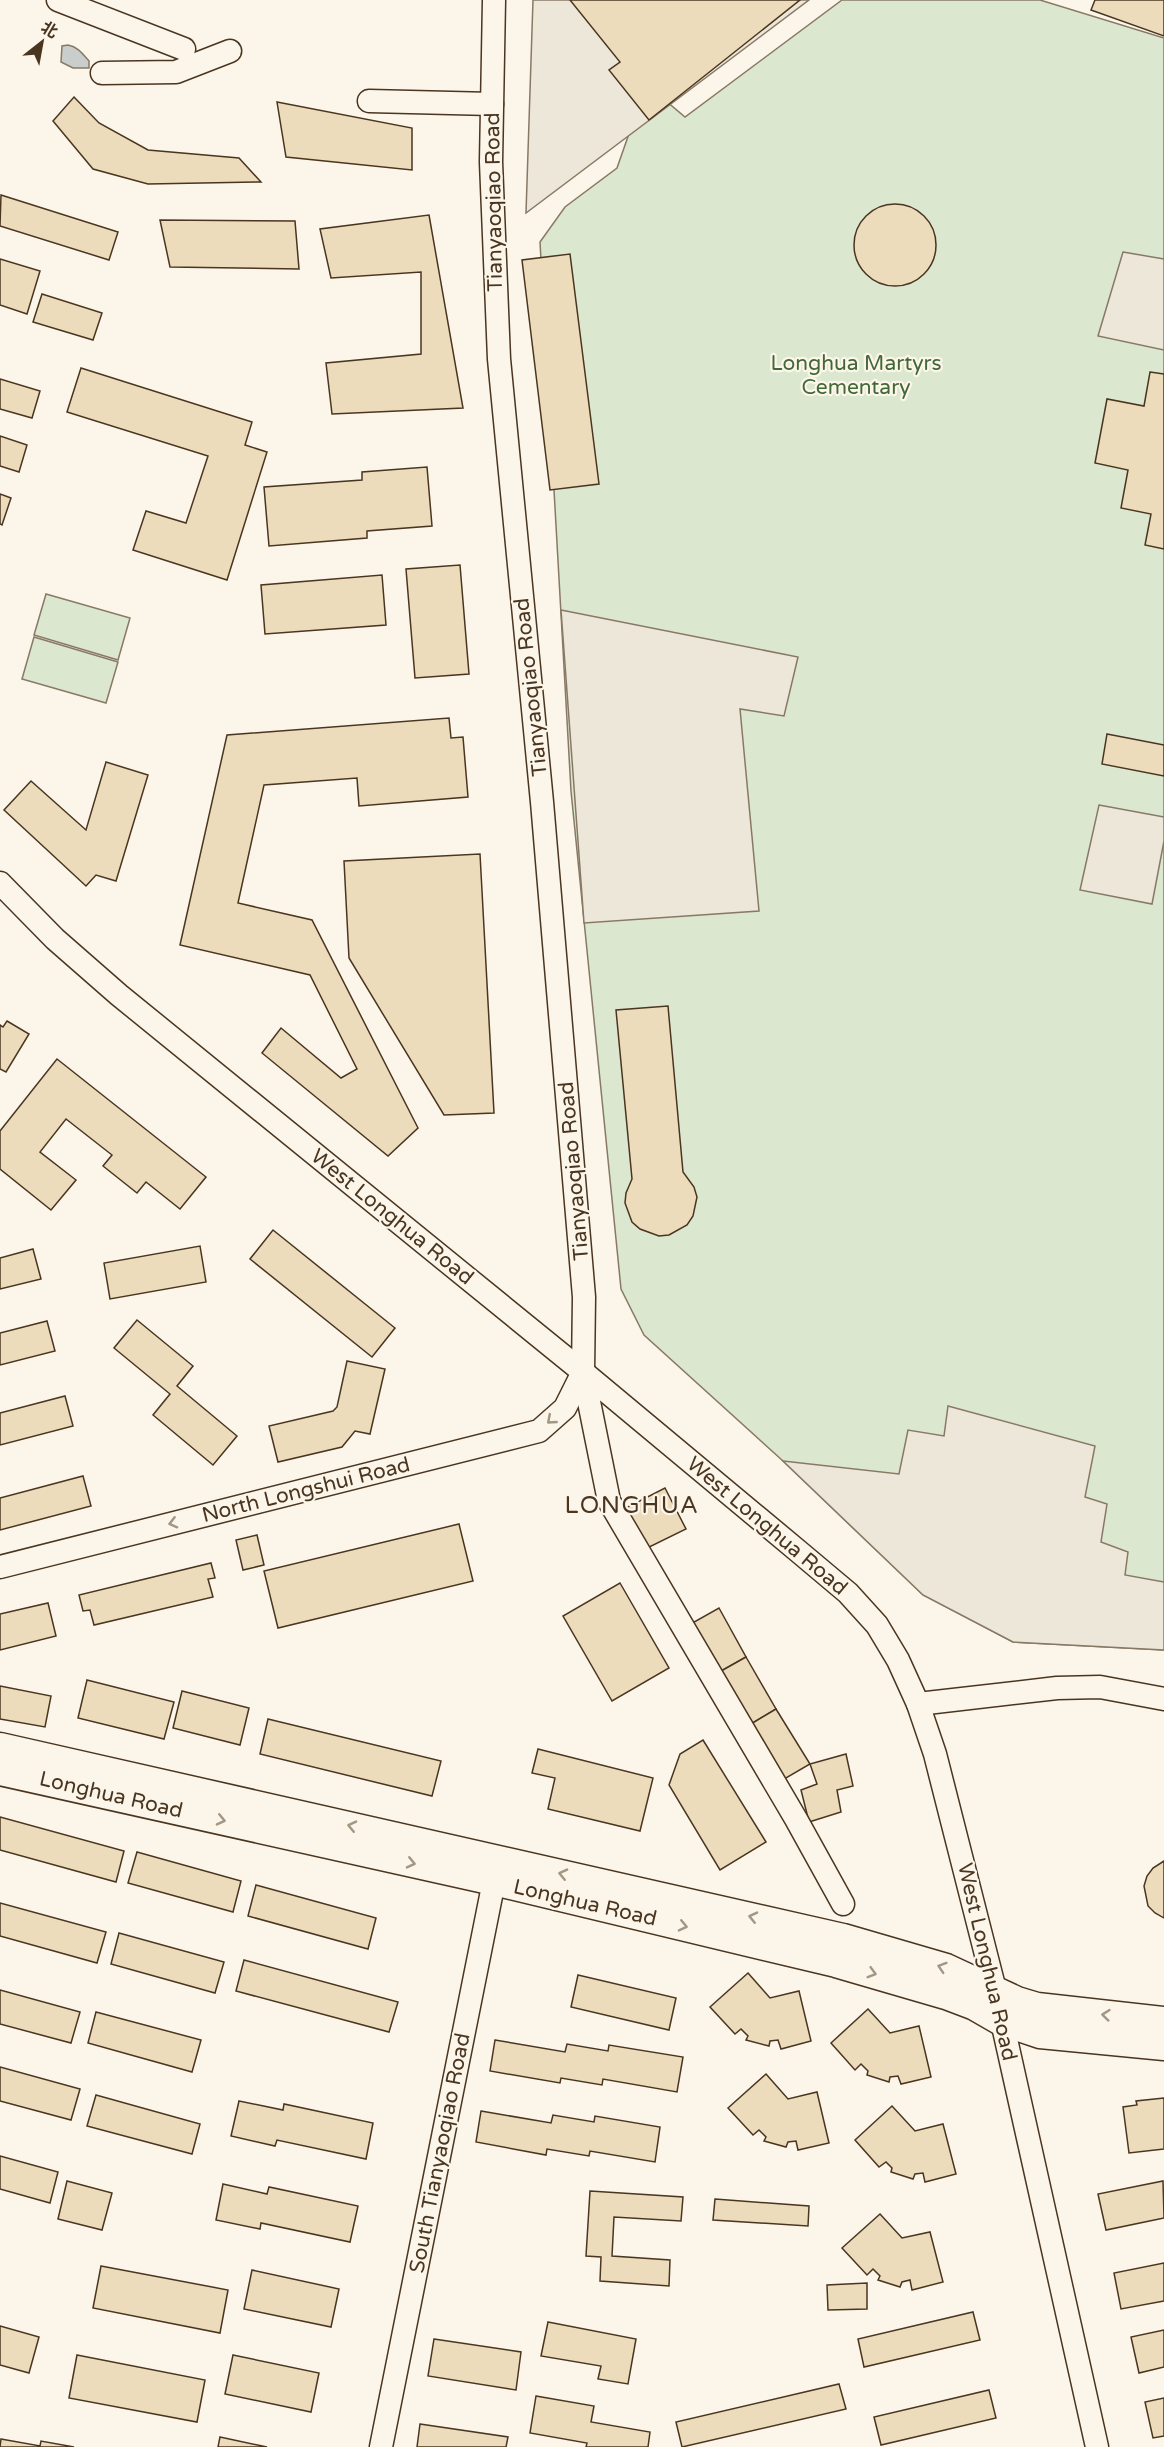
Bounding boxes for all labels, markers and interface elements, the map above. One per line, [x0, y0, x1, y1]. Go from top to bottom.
north arrow [12, 12, 72, 72]
text: 北 [37, 17, 61, 43]
street label: Tianyaoqiao Road [480, 112, 508, 292]
park label: Longhua Martyrs Cementary [770, 351, 942, 400]
street label: Tianyaoqiao Road [509, 597, 553, 777]
street label: Tianyaoqiao Road [554, 1081, 594, 1261]
street label: West Longhua Road [306, 1144, 478, 1290]
one-way arrow [547, 1413, 558, 1424]
street label: West Longhua Road [682, 1451, 852, 1601]
street label: North Longshui Road [199, 1452, 413, 1528]
district label: LONGHUA [565, 1491, 700, 1520]
one-way arrow [168, 1516, 178, 1529]
street label: Longhua Road [37, 1766, 185, 1824]
one-way arrow [216, 1813, 226, 1826]
one-way arrow [347, 1820, 357, 1833]
one-way arrow [406, 1855, 416, 1868]
street label: West Longhua Road [952, 1861, 1022, 2063]
one-way arrow [558, 1868, 568, 1881]
street label: Longhua Road [511, 1874, 659, 1932]
one-way arrow [748, 1911, 758, 1924]
one-way arrow [678, 1918, 688, 1931]
one-way arrow [937, 1961, 948, 1974]
one-way arrow [866, 1966, 877, 1978]
one-way arrow [1101, 2009, 1110, 2022]
street label: South Tianyaoqiao Road [404, 2031, 476, 2275]

